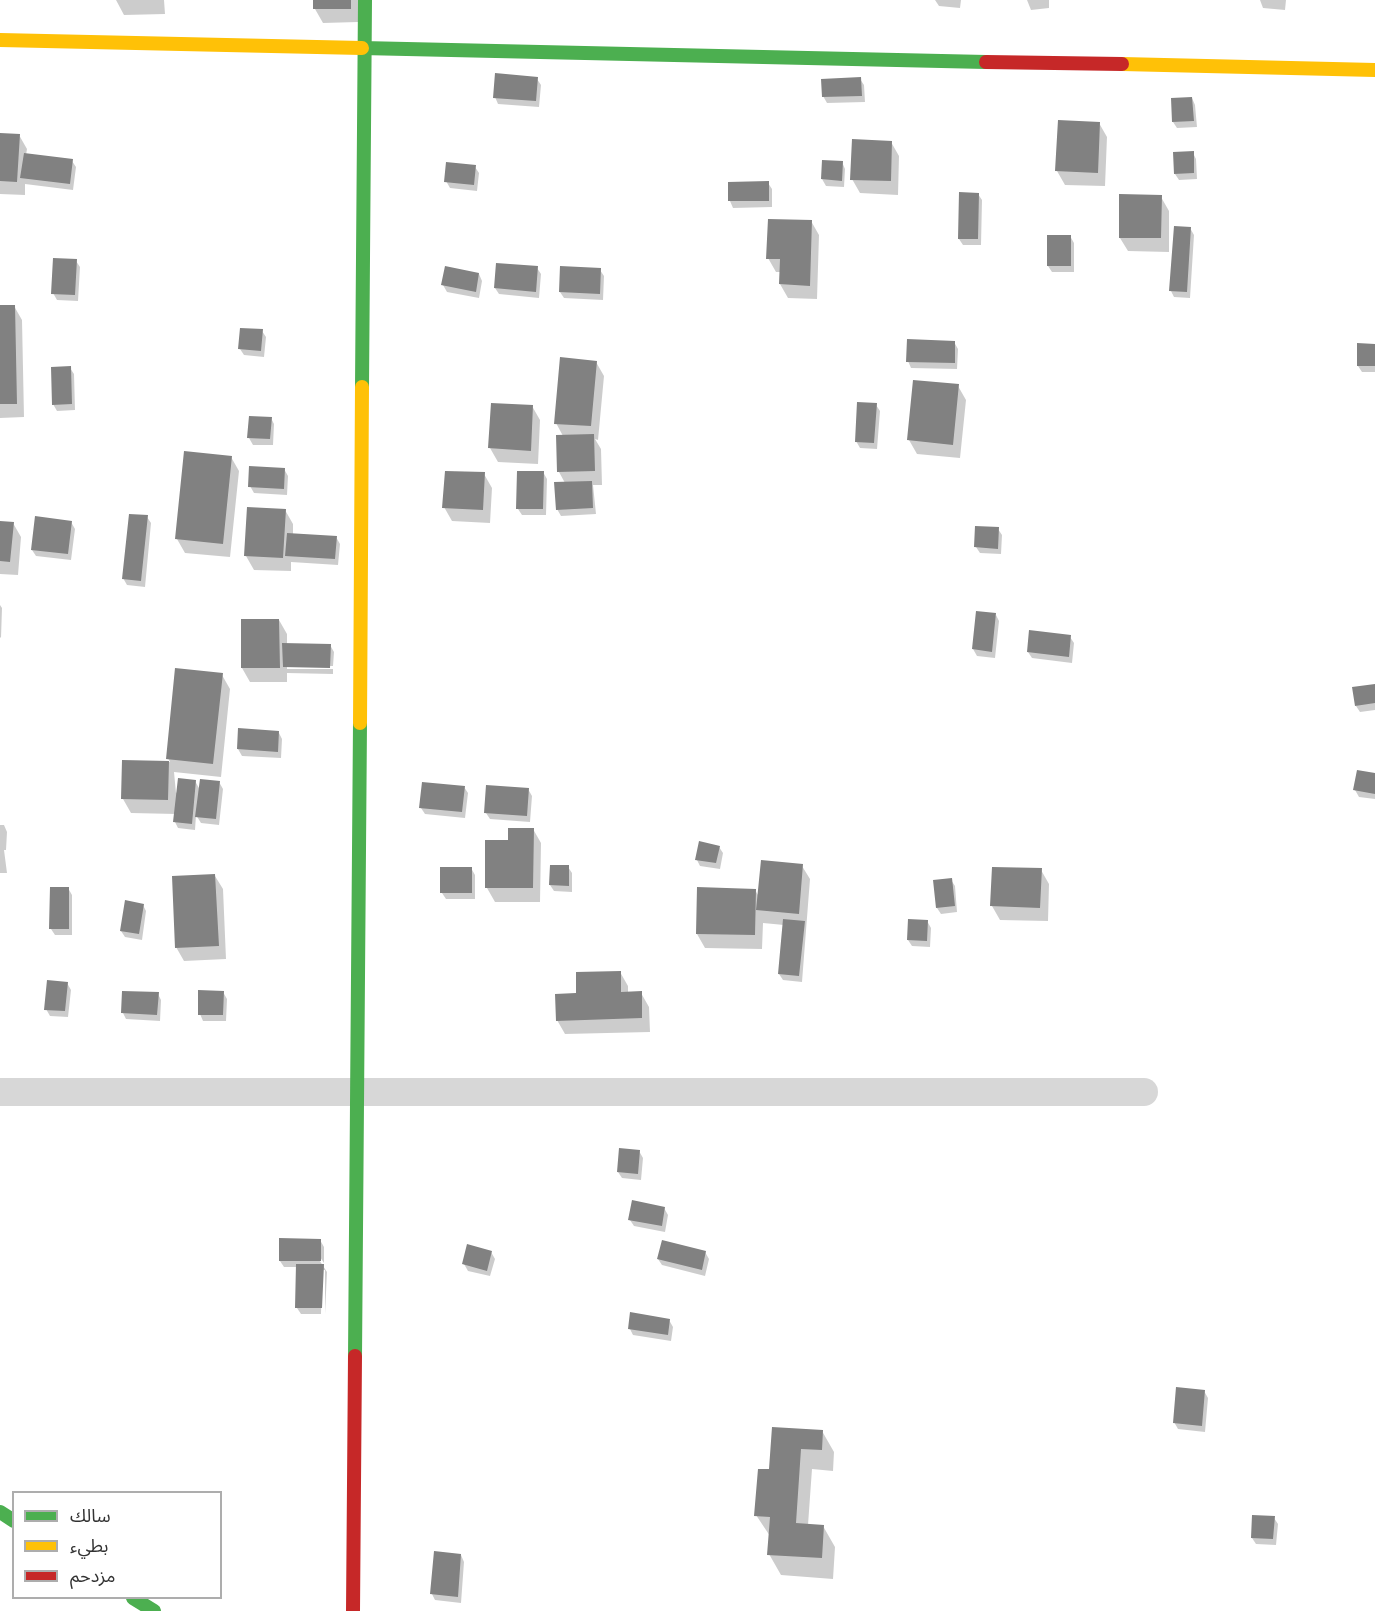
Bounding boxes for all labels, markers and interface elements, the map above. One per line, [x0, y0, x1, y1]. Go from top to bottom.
legend [12, 1491, 222, 1599]
text: سالك [70, 1505, 111, 1526]
text: بطيء [70, 1535, 108, 1556]
text: مزدحم [70, 1565, 115, 1586]

